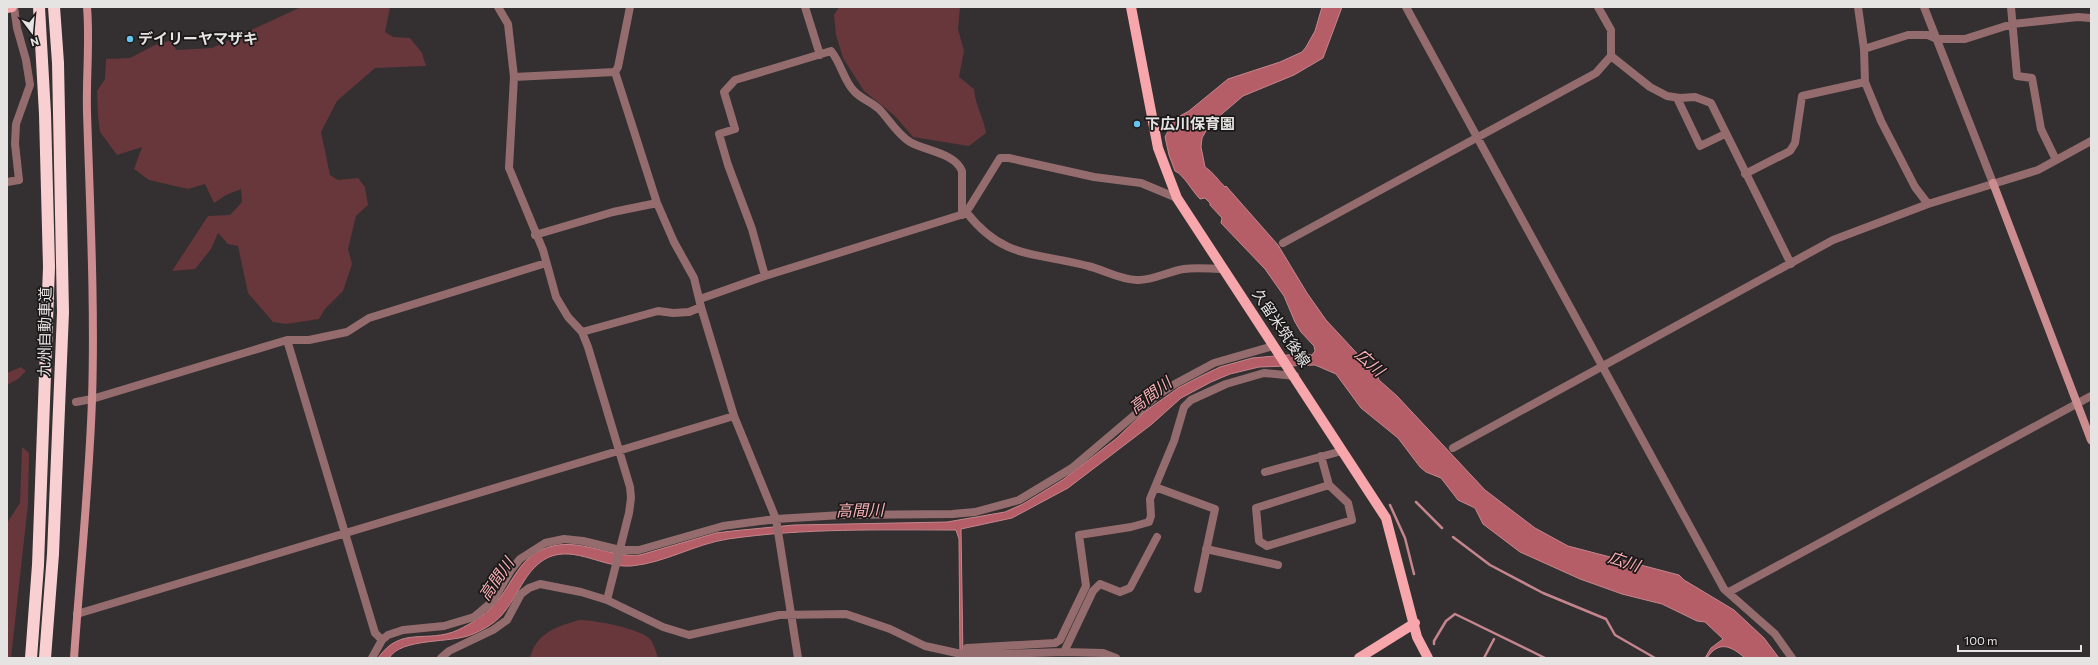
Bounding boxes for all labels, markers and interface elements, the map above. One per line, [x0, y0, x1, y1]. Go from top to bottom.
north arrow [12, 12, 52, 52]
place label: デイリーヤマザキ [138, 29, 258, 47]
marker: デイリーヤマザキ [125, 34, 135, 44]
text: N [29, 35, 41, 49]
place label: 下広川保育園 [1145, 114, 1235, 132]
marker: 下広川保育園 [1132, 119, 1142, 129]
street label: 久留米筑後線 [1249, 285, 1314, 370]
street label: 九州自動車道 [34, 287, 54, 377]
water label: 広川 [1352, 344, 1390, 381]
water label: 高間川 [1125, 371, 1176, 417]
water label: 高間川 [836, 500, 886, 519]
water label: 広川 [1606, 547, 1644, 575]
water label: 高間川 [474, 552, 518, 604]
scale bar [1958, 627, 2081, 653]
text: 100 m [1964, 633, 1998, 647]

